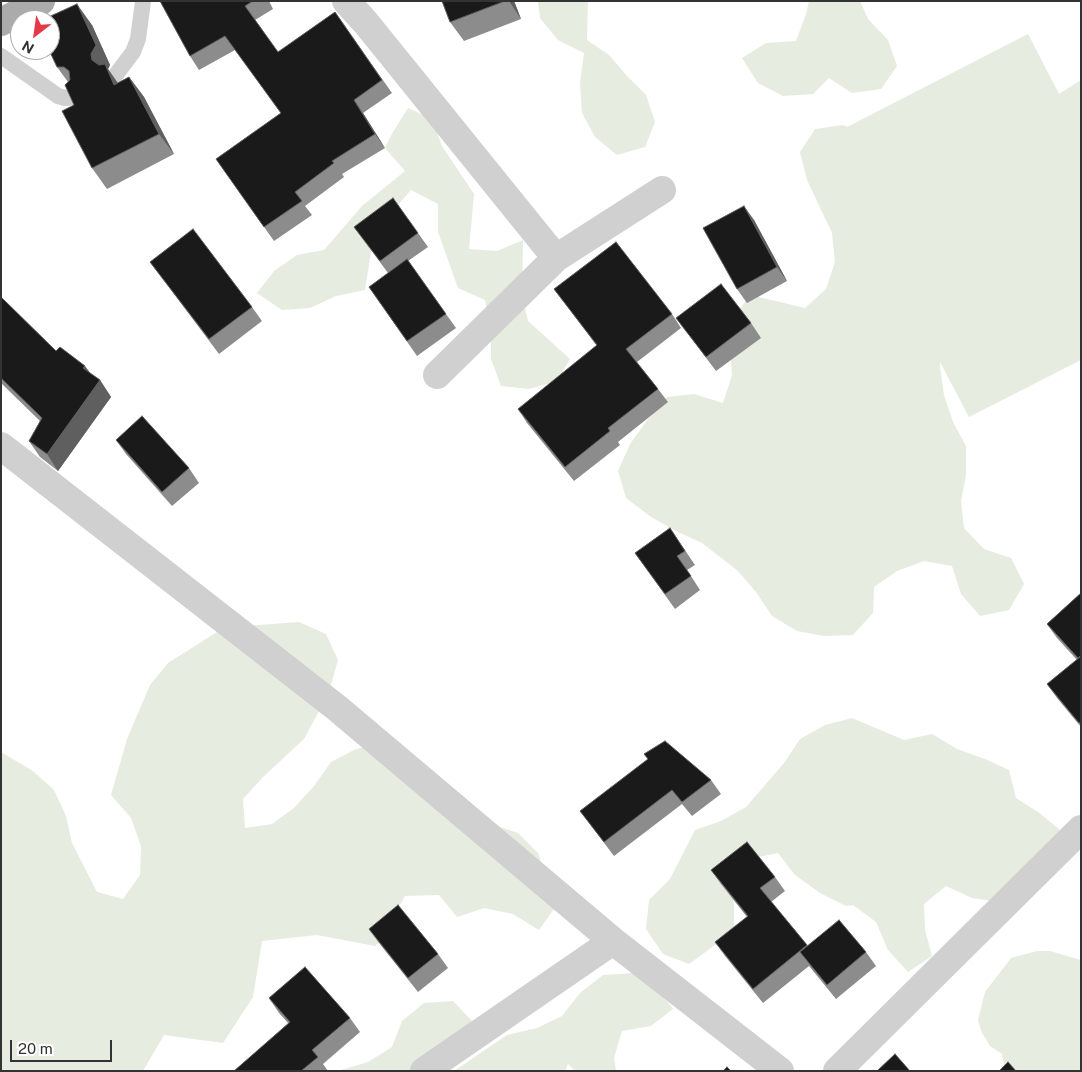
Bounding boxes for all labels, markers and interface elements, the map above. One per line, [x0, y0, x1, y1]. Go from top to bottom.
north arrow [10, 10, 60, 60]
text: N [19, 37, 37, 57]
scale bar [12, 1030, 115, 1062]
text: 20 m [18, 1040, 53, 1057]

